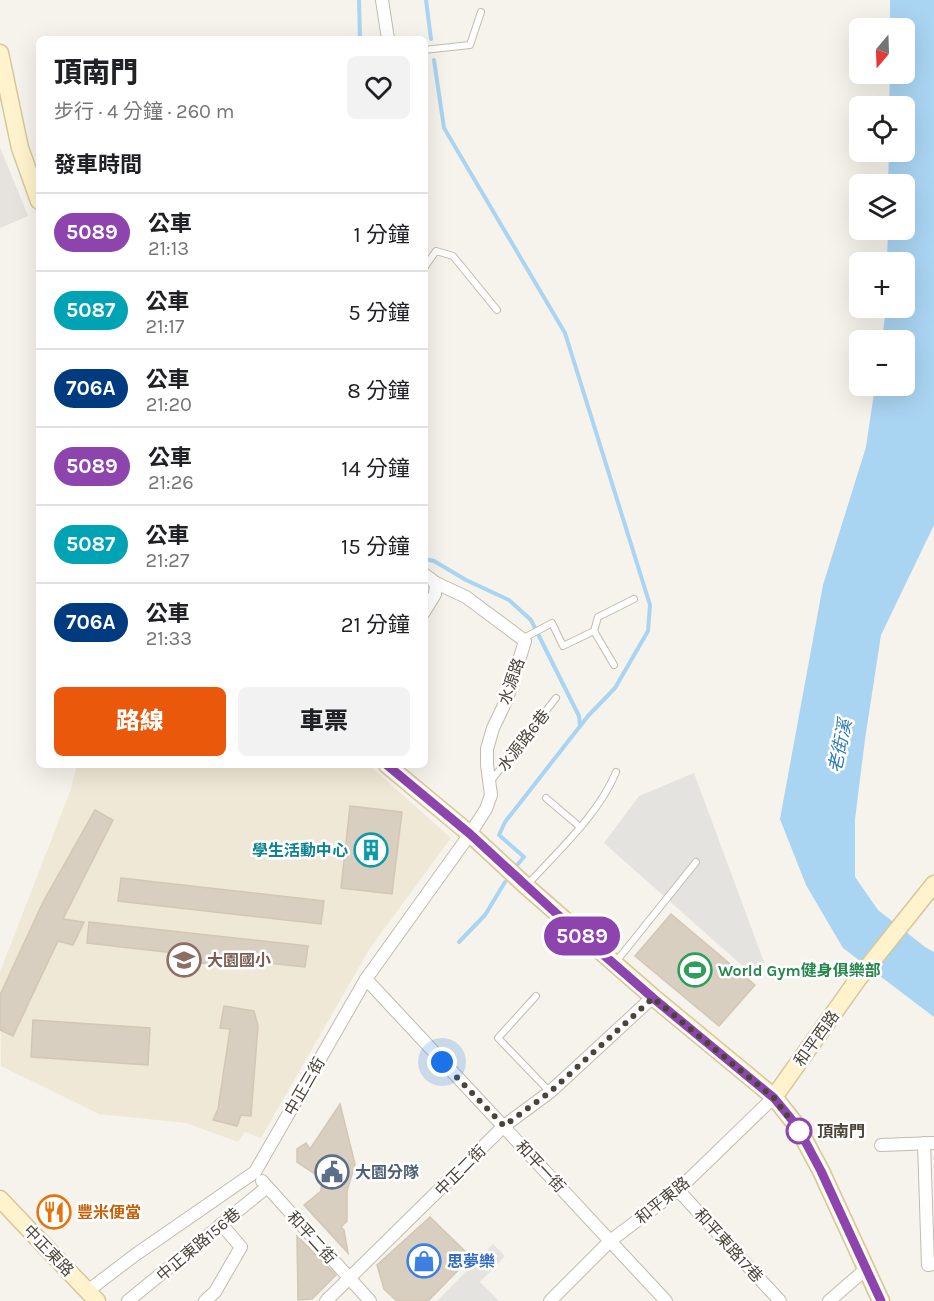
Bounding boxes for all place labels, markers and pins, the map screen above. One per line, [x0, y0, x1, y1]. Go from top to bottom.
building icon: 學生活動中心 [353, 832, 389, 868]
place label: 學生活動中心 [252, 841, 348, 860]
school or university icon: 大園國小 [166, 942, 202, 978]
place label: 大園國小 [207, 951, 271, 970]
sports icon: World Gym健身俱樂部 [677, 952, 713, 988]
place label: World Gym健身俱樂部 [718, 961, 881, 980]
marker: 頂南門 [786, 1118, 812, 1144]
place label: 頂南門 [817, 1122, 865, 1141]
public building icon: 大園分隊 [314, 1154, 350, 1190]
place label: 大園分隊 [355, 1163, 419, 1182]
restaurant icon: 豐米便當 [36, 1194, 72, 1230]
place label: 豐米便當 [77, 1203, 141, 1222]
shop icon: 思夢樂 [406, 1243, 442, 1279]
place label: 思夢樂 [447, 1252, 495, 1271]

